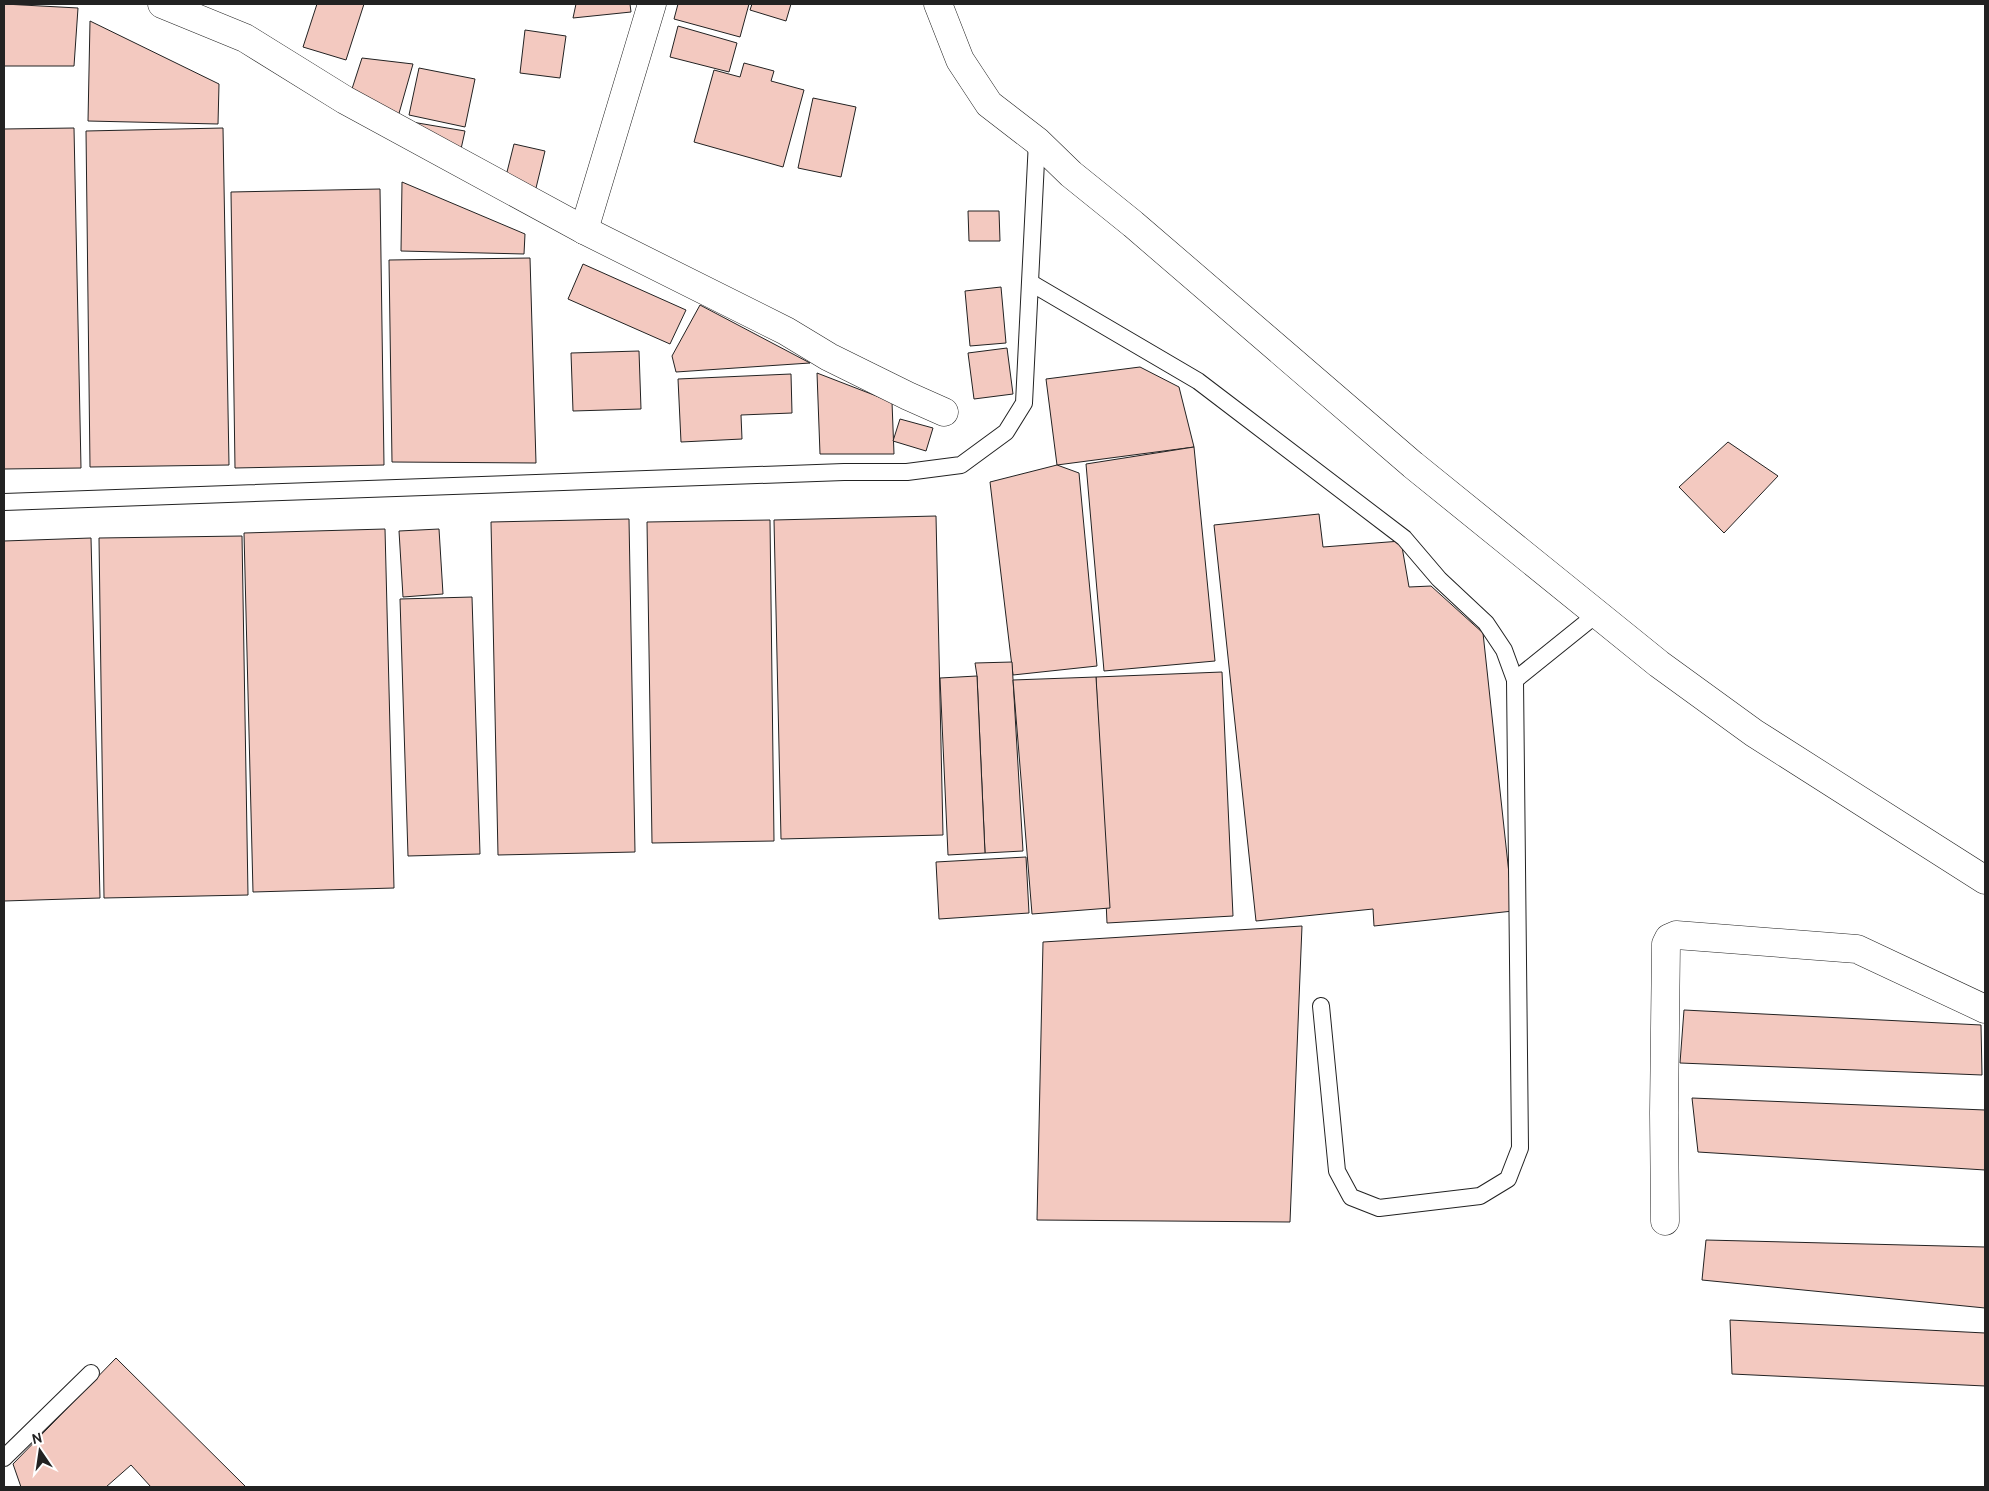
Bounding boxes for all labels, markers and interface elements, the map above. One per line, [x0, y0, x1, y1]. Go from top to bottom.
north arrow [15, 1426, 65, 1476]
text: N [30, 1428, 44, 1448]

